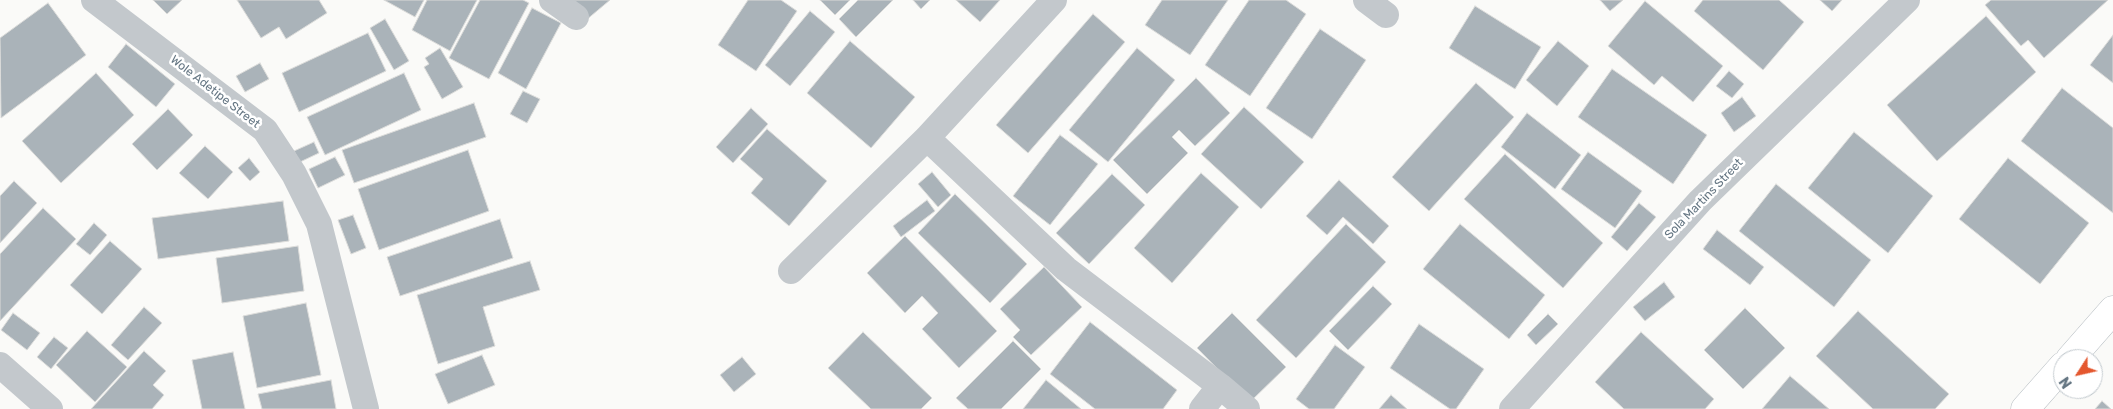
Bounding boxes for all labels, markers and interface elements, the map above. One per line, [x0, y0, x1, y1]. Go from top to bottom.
street label: Wole Adetipe Street [167, 53, 263, 131]
street label: Sola Martins Street [1662, 156, 1746, 242]
north arrow [2053, 349, 2103, 399]
text: N [2056, 373, 2076, 391]

